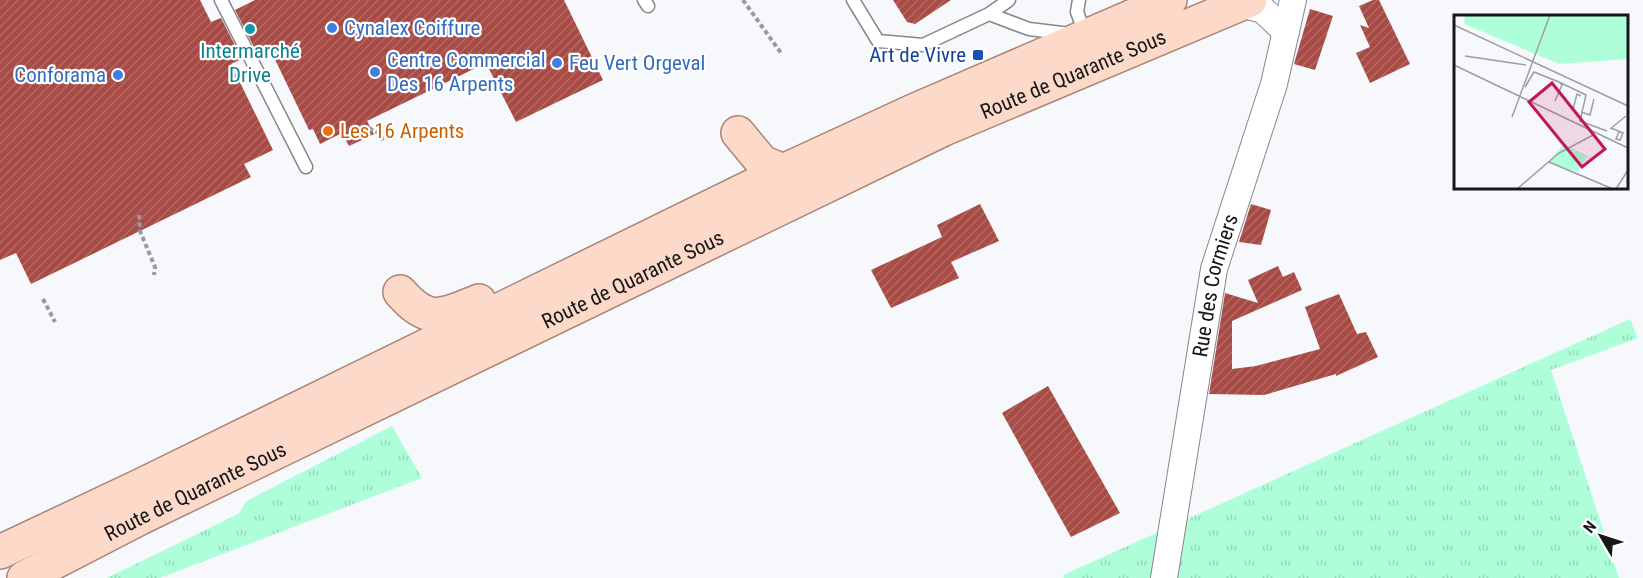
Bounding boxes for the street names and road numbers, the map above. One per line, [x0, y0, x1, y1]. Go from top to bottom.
street label: Route de Quarante Sous [977, 25, 1170, 124]
street label: Rue des Cormiers [1188, 211, 1243, 359]
street label: Route de Quarante Sous [538, 225, 728, 334]
street label: Route de Quarante Sous [101, 437, 290, 546]

